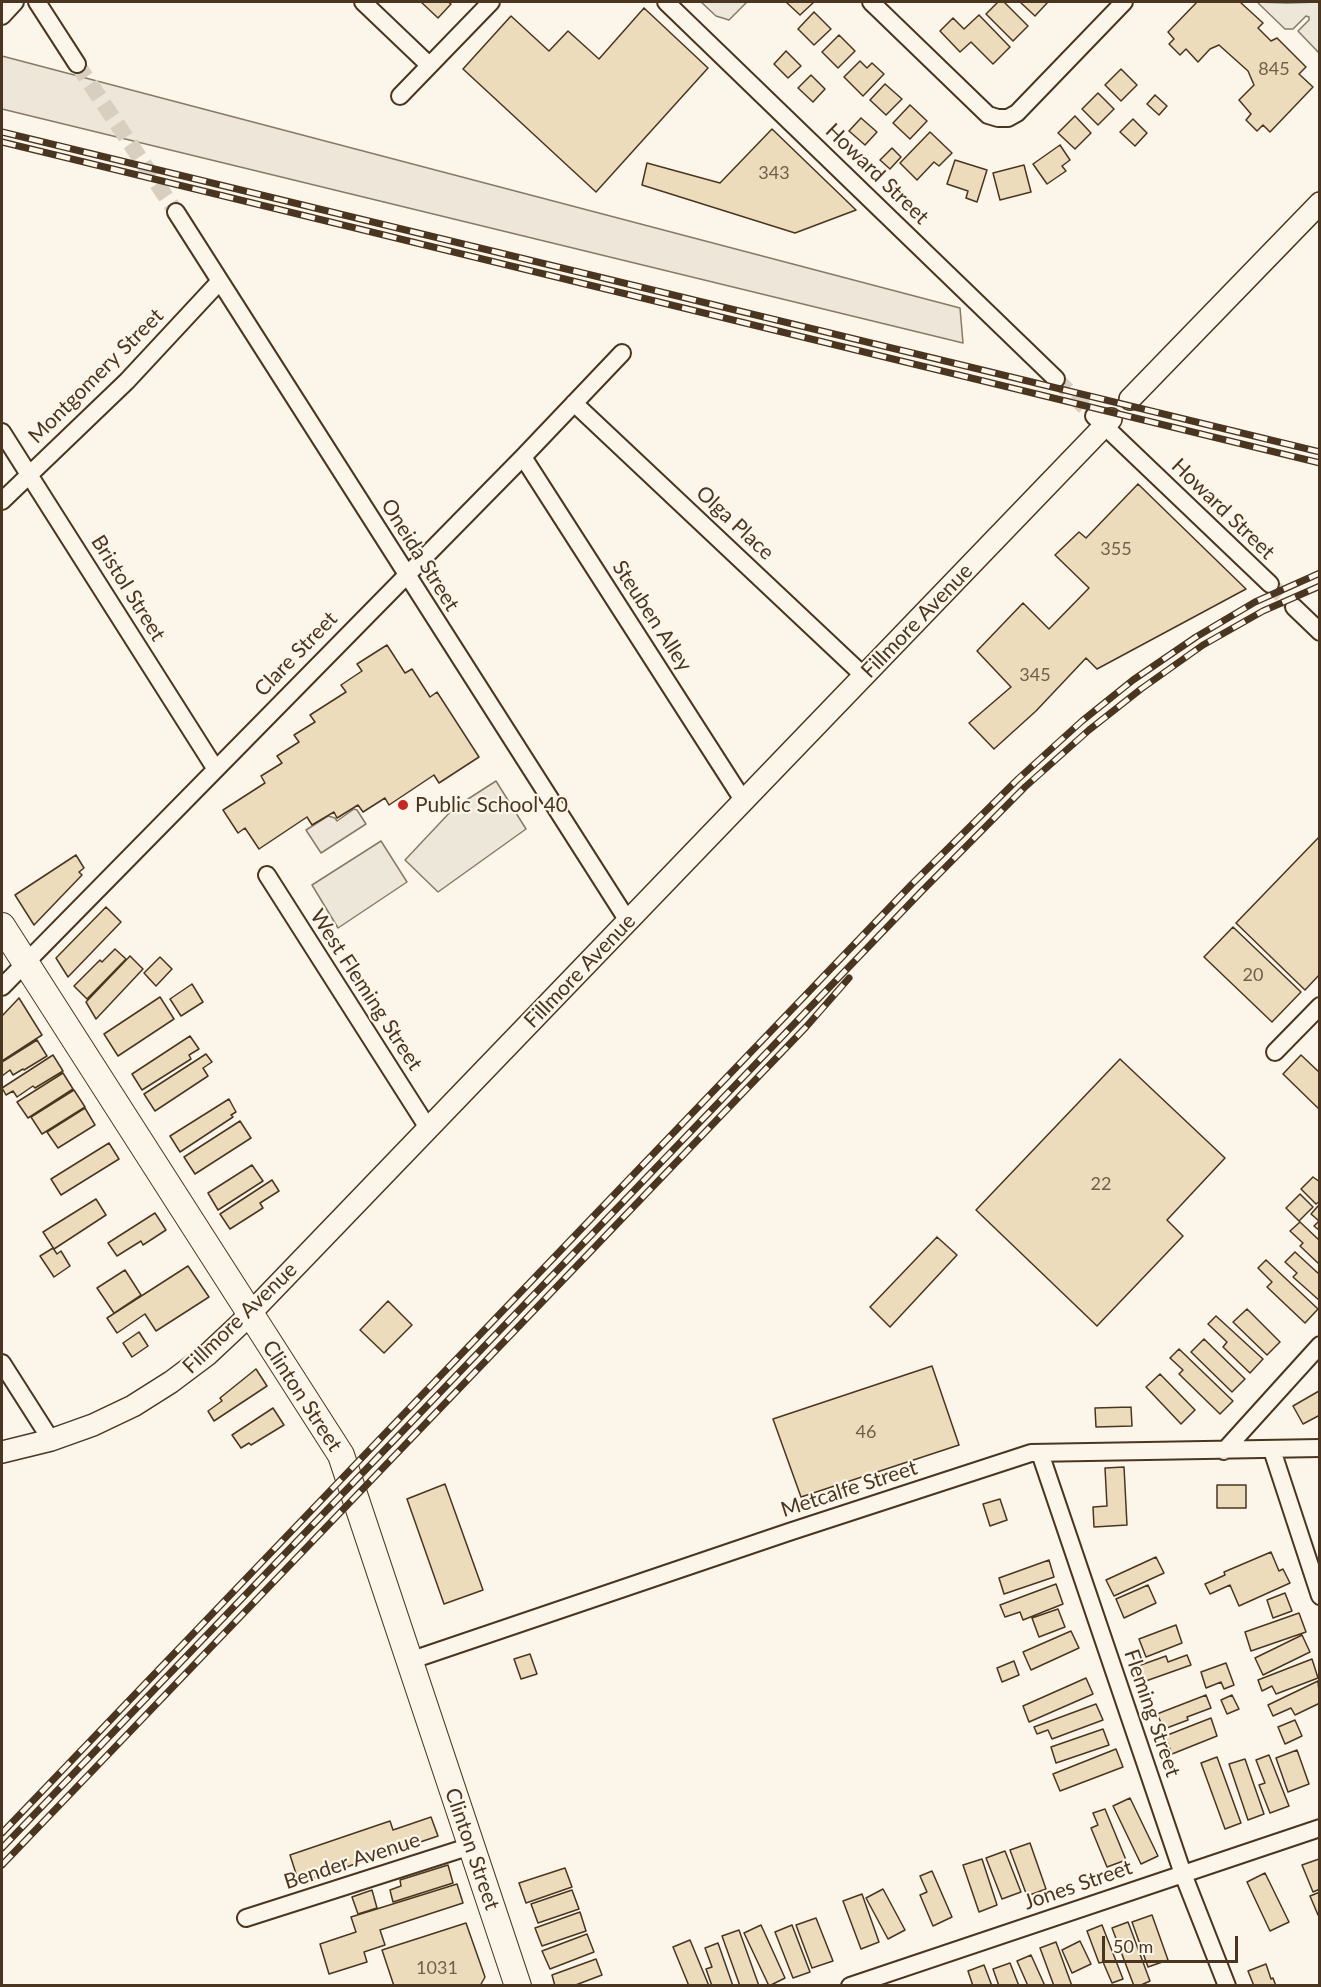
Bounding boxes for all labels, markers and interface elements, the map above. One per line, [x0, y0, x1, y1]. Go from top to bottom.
house number: 845 [1258, 58, 1290, 80]
street label: Howard Street [820, 118, 934, 230]
house number: 343 [758, 162, 790, 184]
street label: Montgomery Street [23, 303, 169, 449]
street label: Howard Street [1166, 453, 1280, 565]
street label: Olga Place [691, 481, 779, 565]
street label: Oneida Street [376, 494, 464, 616]
street label: Bristol Street [85, 530, 171, 646]
house number: 355 [1100, 538, 1132, 560]
street label: Steuben Alley [607, 556, 697, 676]
street label: Fillmore Avenue [856, 559, 978, 683]
street label: Clare Street [249, 606, 343, 702]
house number: 345 [1019, 664, 1051, 686]
place label: Public School 40 [415, 792, 568, 818]
marker: Public School 40 [396, 798, 410, 812]
street label: West Fleming Street [305, 905, 427, 1075]
street label: Fillmore Avenue [519, 909, 641, 1033]
house number: 20 [1243, 964, 1263, 986]
house number: 22 [1091, 1173, 1111, 1195]
street label: Fillmore Avenue [178, 1257, 302, 1379]
street label: Clinton Street [257, 1336, 347, 1456]
house number: 46 [856, 1421, 876, 1443]
street label: Metcalfe Street [778, 1455, 920, 1523]
street label: Fleming Street [1118, 1646, 1186, 1780]
street label: Clinton Street [439, 1785, 505, 1913]
street label: Bender Avenue [281, 1827, 423, 1895]
street label: Jones Street [1020, 1855, 1136, 1915]
scale bar [1105, 1924, 1242, 1962]
text: 50 m [1113, 1935, 1153, 1957]
house number: 1031 [416, 1957, 458, 1979]

